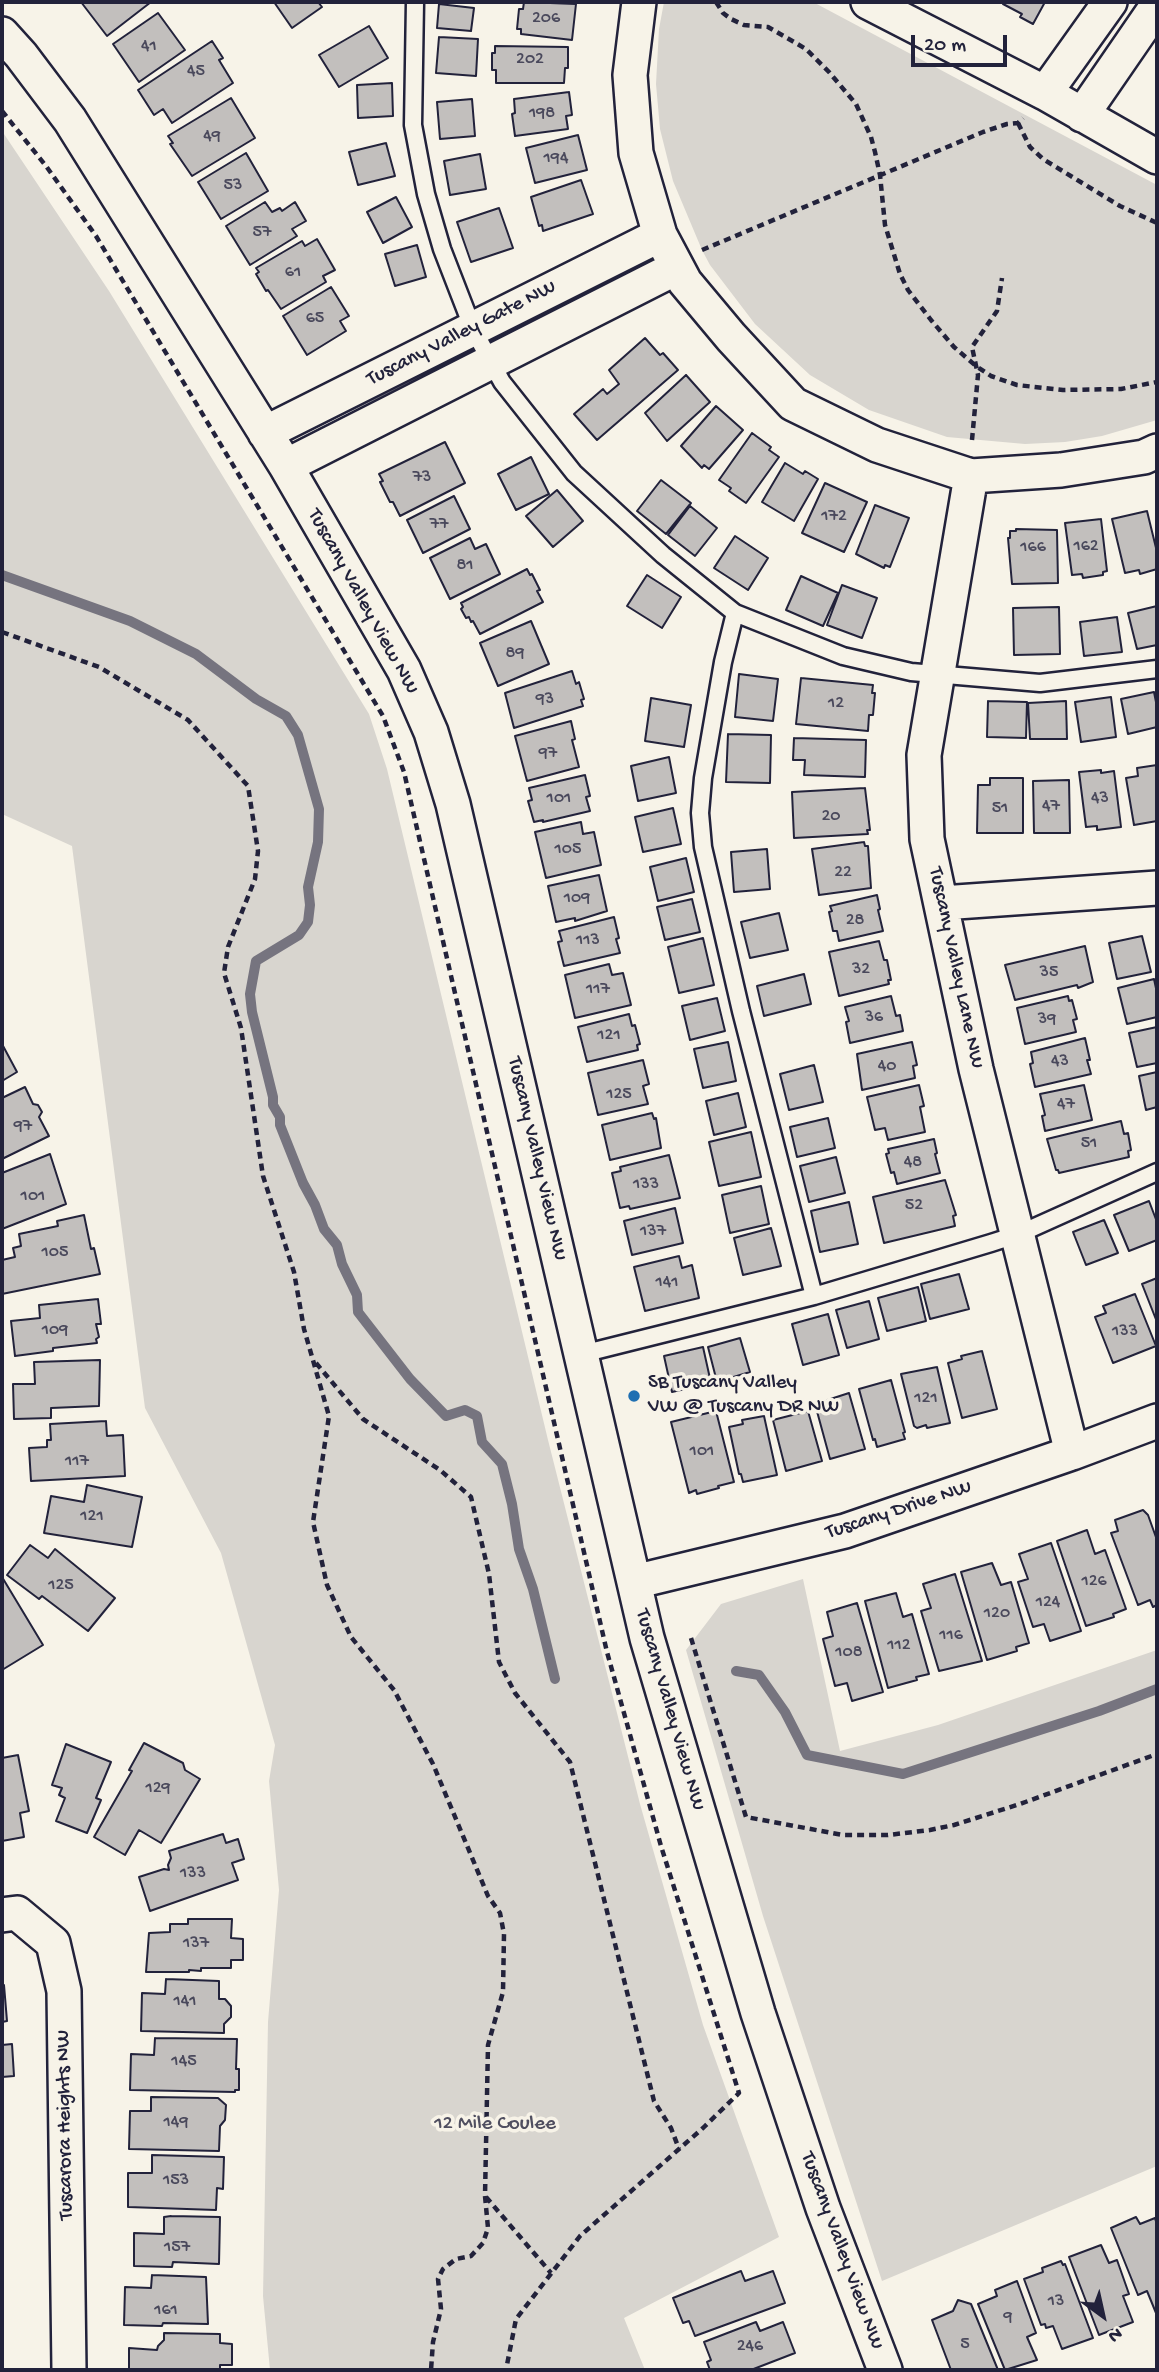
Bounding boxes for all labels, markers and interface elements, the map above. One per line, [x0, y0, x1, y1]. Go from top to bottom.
house number: 206 [532, 8, 560, 30]
scale bar [914, 21, 1010, 65]
text: 20 m [924, 34, 966, 59]
house number: 41 [141, 36, 157, 58]
house number: 202 [516, 49, 544, 71]
house number: 45 [187, 61, 205, 83]
house number: 198 [529, 103, 555, 125]
house number: 49 [203, 126, 221, 148]
house number: 194 [544, 148, 568, 170]
house number: 53 [224, 175, 242, 197]
house number: 57 [253, 222, 271, 244]
house number: 61 [285, 262, 301, 284]
street label: Tuscany Valley Gate NW [363, 275, 561, 393]
house number: 65 [306, 308, 324, 330]
house number: 73 [413, 467, 431, 489]
street label: Tuscany Valley View NW [300, 505, 424, 699]
house number: 172 [821, 506, 847, 528]
house number: 77 [430, 514, 448, 536]
house number: 162 [1073, 536, 1099, 558]
house number: 166 [1020, 537, 1046, 559]
house number: 81 [456, 555, 474, 577]
house number: 89 [506, 643, 524, 665]
house number: 93 [536, 689, 554, 711]
house number: 12 [828, 693, 844, 715]
house number: 97 [539, 743, 557, 765]
house number: 101 [547, 788, 571, 810]
house number: 43 [1091, 788, 1109, 810]
house number: 47 [1042, 796, 1060, 818]
house number: 51 [992, 798, 1008, 820]
house number: 20 [821, 806, 841, 828]
house number: 105 [555, 839, 581, 861]
house number: 22 [834, 862, 852, 884]
street label: Tuscany Valley Lane NW [921, 865, 989, 1071]
house number: 109 [564, 888, 590, 910]
house number: 28 [846, 910, 864, 932]
house number: 113 [576, 930, 600, 952]
house number: 32 [852, 959, 870, 981]
house number: 35 [1040, 962, 1058, 984]
house number: 117 [586, 979, 610, 1001]
house number: 36 [865, 1007, 883, 1029]
house number: 39 [1038, 1009, 1056, 1031]
house number: 121 [597, 1025, 621, 1047]
house number: 43 [1051, 1051, 1069, 1073]
street label: Tuscany Valley View NW [500, 1055, 572, 1263]
house number: 40 [878, 1056, 896, 1078]
house number: 125 [606, 1084, 632, 1106]
house number: 47 [1057, 1094, 1075, 1116]
house number: 97 [14, 1116, 32, 1138]
house number: 51 [1081, 1133, 1097, 1155]
house number: 48 [904, 1152, 922, 1174]
house number: 133 [633, 1174, 659, 1196]
house number: 101 [21, 1186, 45, 1208]
house number: 52 [905, 1195, 923, 1217]
house number: 137 [640, 1221, 666, 1243]
house number: 105 [42, 1242, 68, 1264]
house number: 141 [655, 1272, 679, 1294]
house number: 109 [42, 1320, 68, 1342]
house number: 133 [1112, 1321, 1138, 1343]
place label: SB Tuscany Valley VW @ Tuscany DR NW [648, 1371, 839, 1421]
marker: SB Tuscany Valley VW @ Tuscany DR NW [626, 1388, 642, 1404]
house number: 121 [914, 1388, 938, 1410]
house number: 101 [690, 1441, 714, 1463]
house number: 117 [65, 1451, 89, 1473]
street label: Tuscany Drive NW [823, 1476, 975, 1546]
house number: 121 [80, 1506, 104, 1528]
house number: 126 [1081, 1571, 1107, 1593]
house number: 125 [48, 1575, 74, 1597]
house number: 124 [1036, 1592, 1060, 1614]
house number: 120 [984, 1603, 1010, 1625]
street label: Tuscany Valley View NW [628, 1606, 710, 1814]
house number: 116 [939, 1625, 963, 1647]
house number: 112 [887, 1635, 911, 1657]
house number: 108 [835, 1642, 863, 1664]
house number: 129 [145, 1778, 171, 1800]
house number: 133 [180, 1863, 206, 1885]
house number: 137 [183, 1933, 209, 1955]
house number: 141 [173, 1991, 197, 2013]
street label: Tuscarora Heights NW [52, 2030, 80, 2220]
house number: 145 [171, 2051, 197, 2073]
house number: 149 [164, 2112, 188, 2134]
park label: 12 Mile Coulee [434, 2112, 556, 2138]
street label: Tuscany Valley View NW [794, 2149, 888, 2353]
house number: 153 [163, 2170, 189, 2192]
house number: 157 [164, 2237, 190, 2259]
north arrow [1068, 2281, 1138, 2351]
house number: 13 [1048, 2291, 1064, 2313]
house number: 161 [154, 2300, 178, 2322]
house number: 9 [1003, 2307, 1013, 2329]
text: N [1103, 2321, 1126, 2347]
house number: 5 [960, 2334, 970, 2356]
house number: 246 [737, 2336, 763, 2358]

